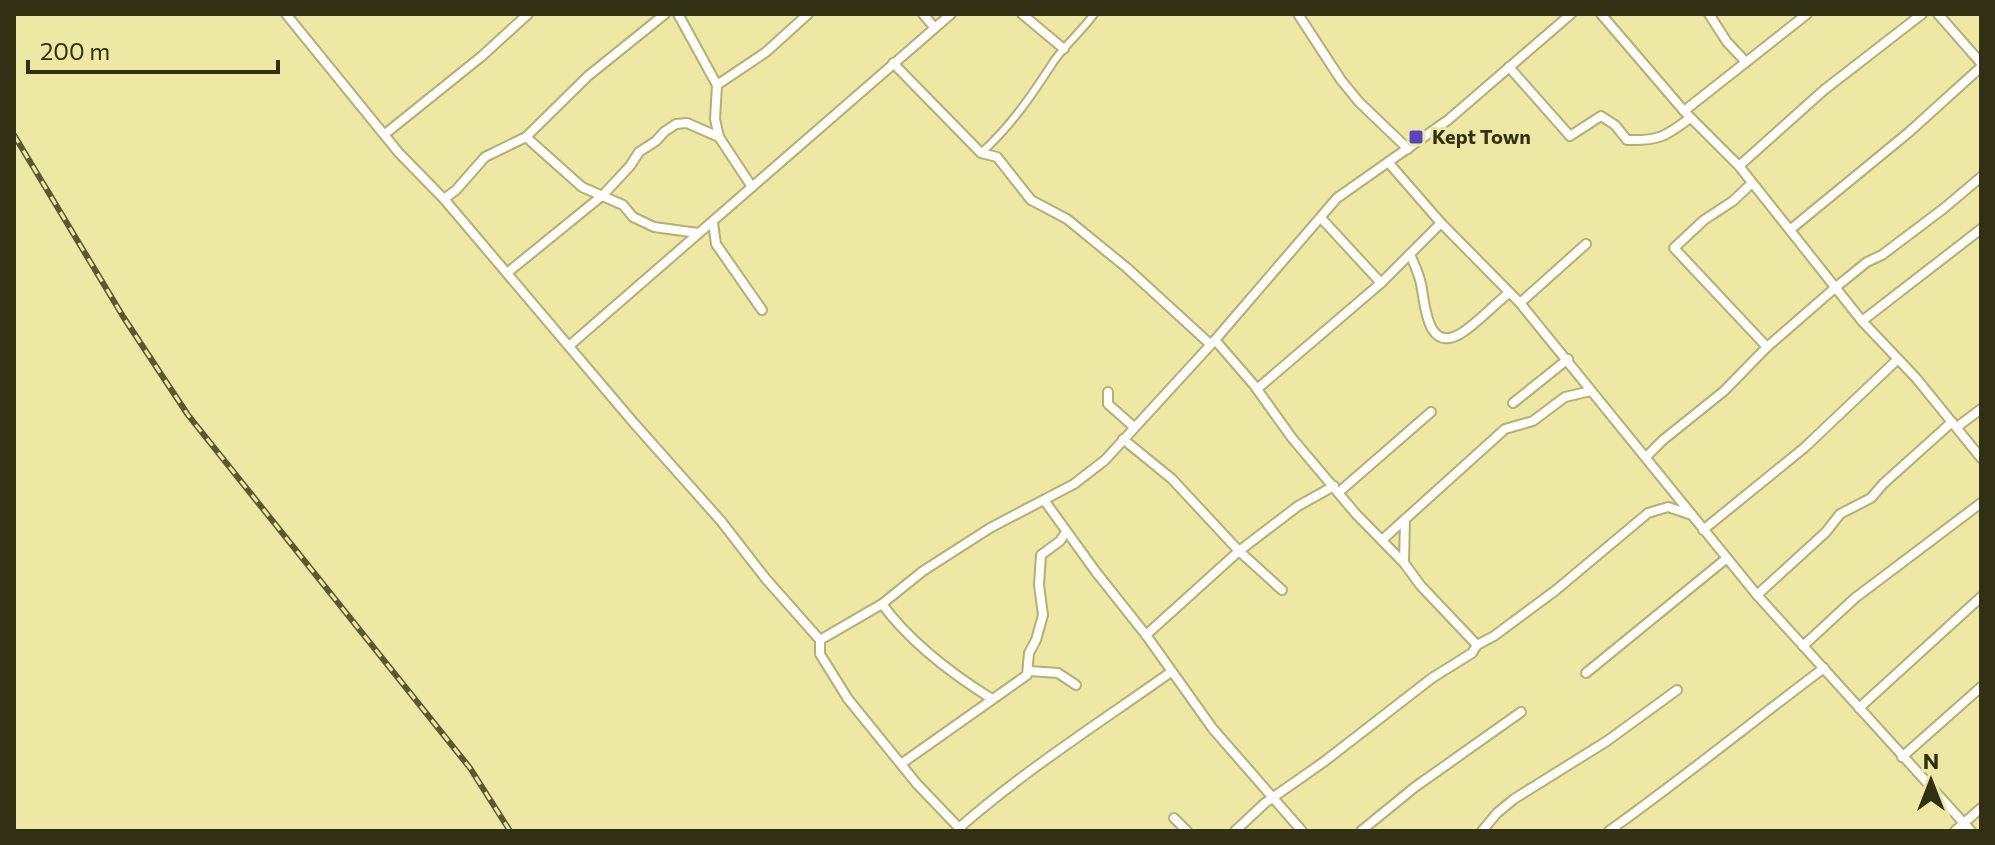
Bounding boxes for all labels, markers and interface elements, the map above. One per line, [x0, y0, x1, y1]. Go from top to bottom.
scale bar [28, 24, 278, 74]
text: 200 m [40, 36, 110, 65]
place label: Kept Town [1432, 124, 1531, 148]
marker: Kept Town [1407, 128, 1425, 146]
north arrow [1891, 741, 1971, 821]
text: N [1923, 747, 1939, 774]

